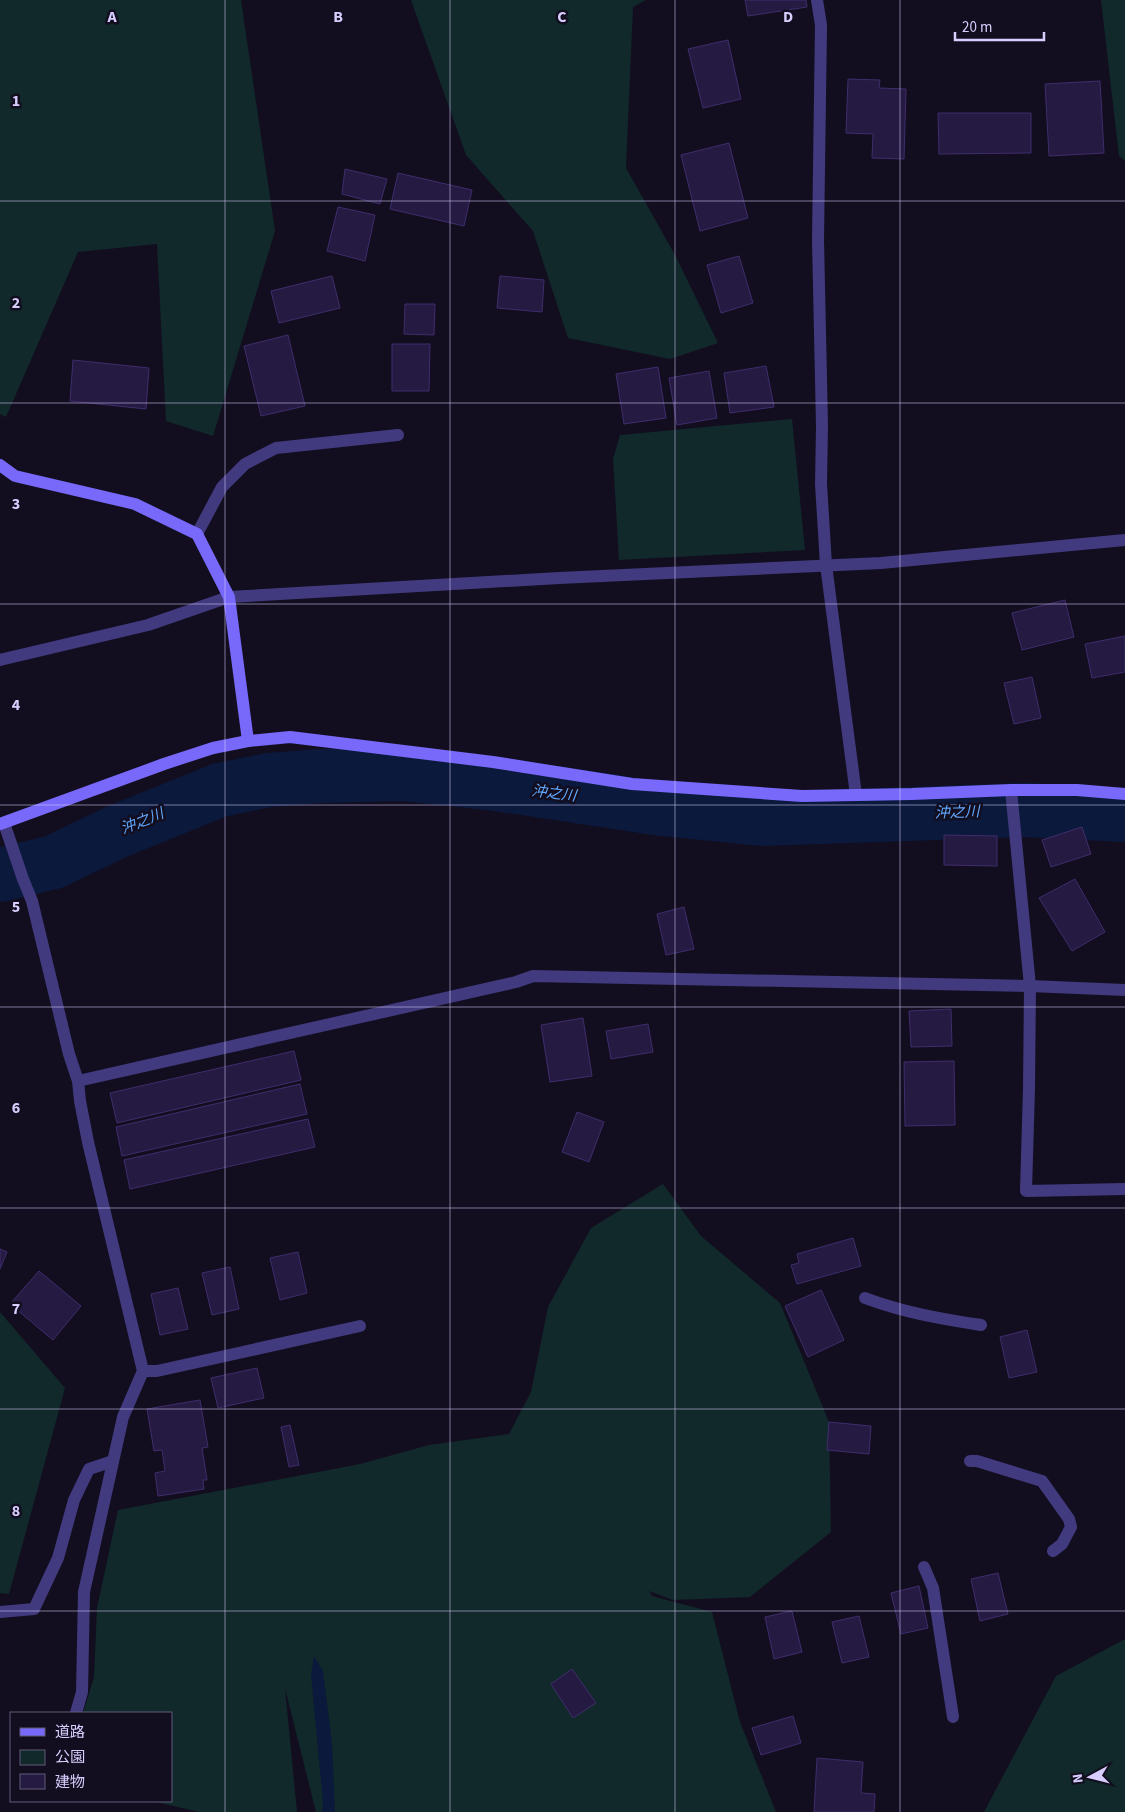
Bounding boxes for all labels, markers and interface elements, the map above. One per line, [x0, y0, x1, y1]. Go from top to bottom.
text: A [106, 6, 117, 28]
text: B [333, 6, 343, 28]
text: C [557, 6, 567, 28]
text: D [783, 6, 793, 28]
scale bar [955, 10, 1044, 42]
text: 20 m [962, 17, 992, 38]
text: 1 [12, 90, 20, 112]
text: 2 [12, 292, 20, 314]
text: 3 [12, 493, 20, 515]
text: 4 [12, 694, 21, 716]
water label: 沖之川 [530, 780, 580, 807]
water label: 沖之川 [934, 801, 982, 824]
water label: 沖之川 [117, 803, 169, 840]
text: 5 [12, 896, 20, 918]
text: 6 [12, 1097, 20, 1119]
text: 7 [12, 1298, 20, 1320]
text: 8 [12, 1500, 20, 1522]
legend [10, 1712, 172, 1802]
text: 道路 [55, 1722, 85, 1743]
text: 公園 [55, 1747, 85, 1768]
north arrow [1065, 1752, 1115, 1802]
text: 建物 [55, 1772, 85, 1793]
text: N [1068, 1773, 1089, 1784]

